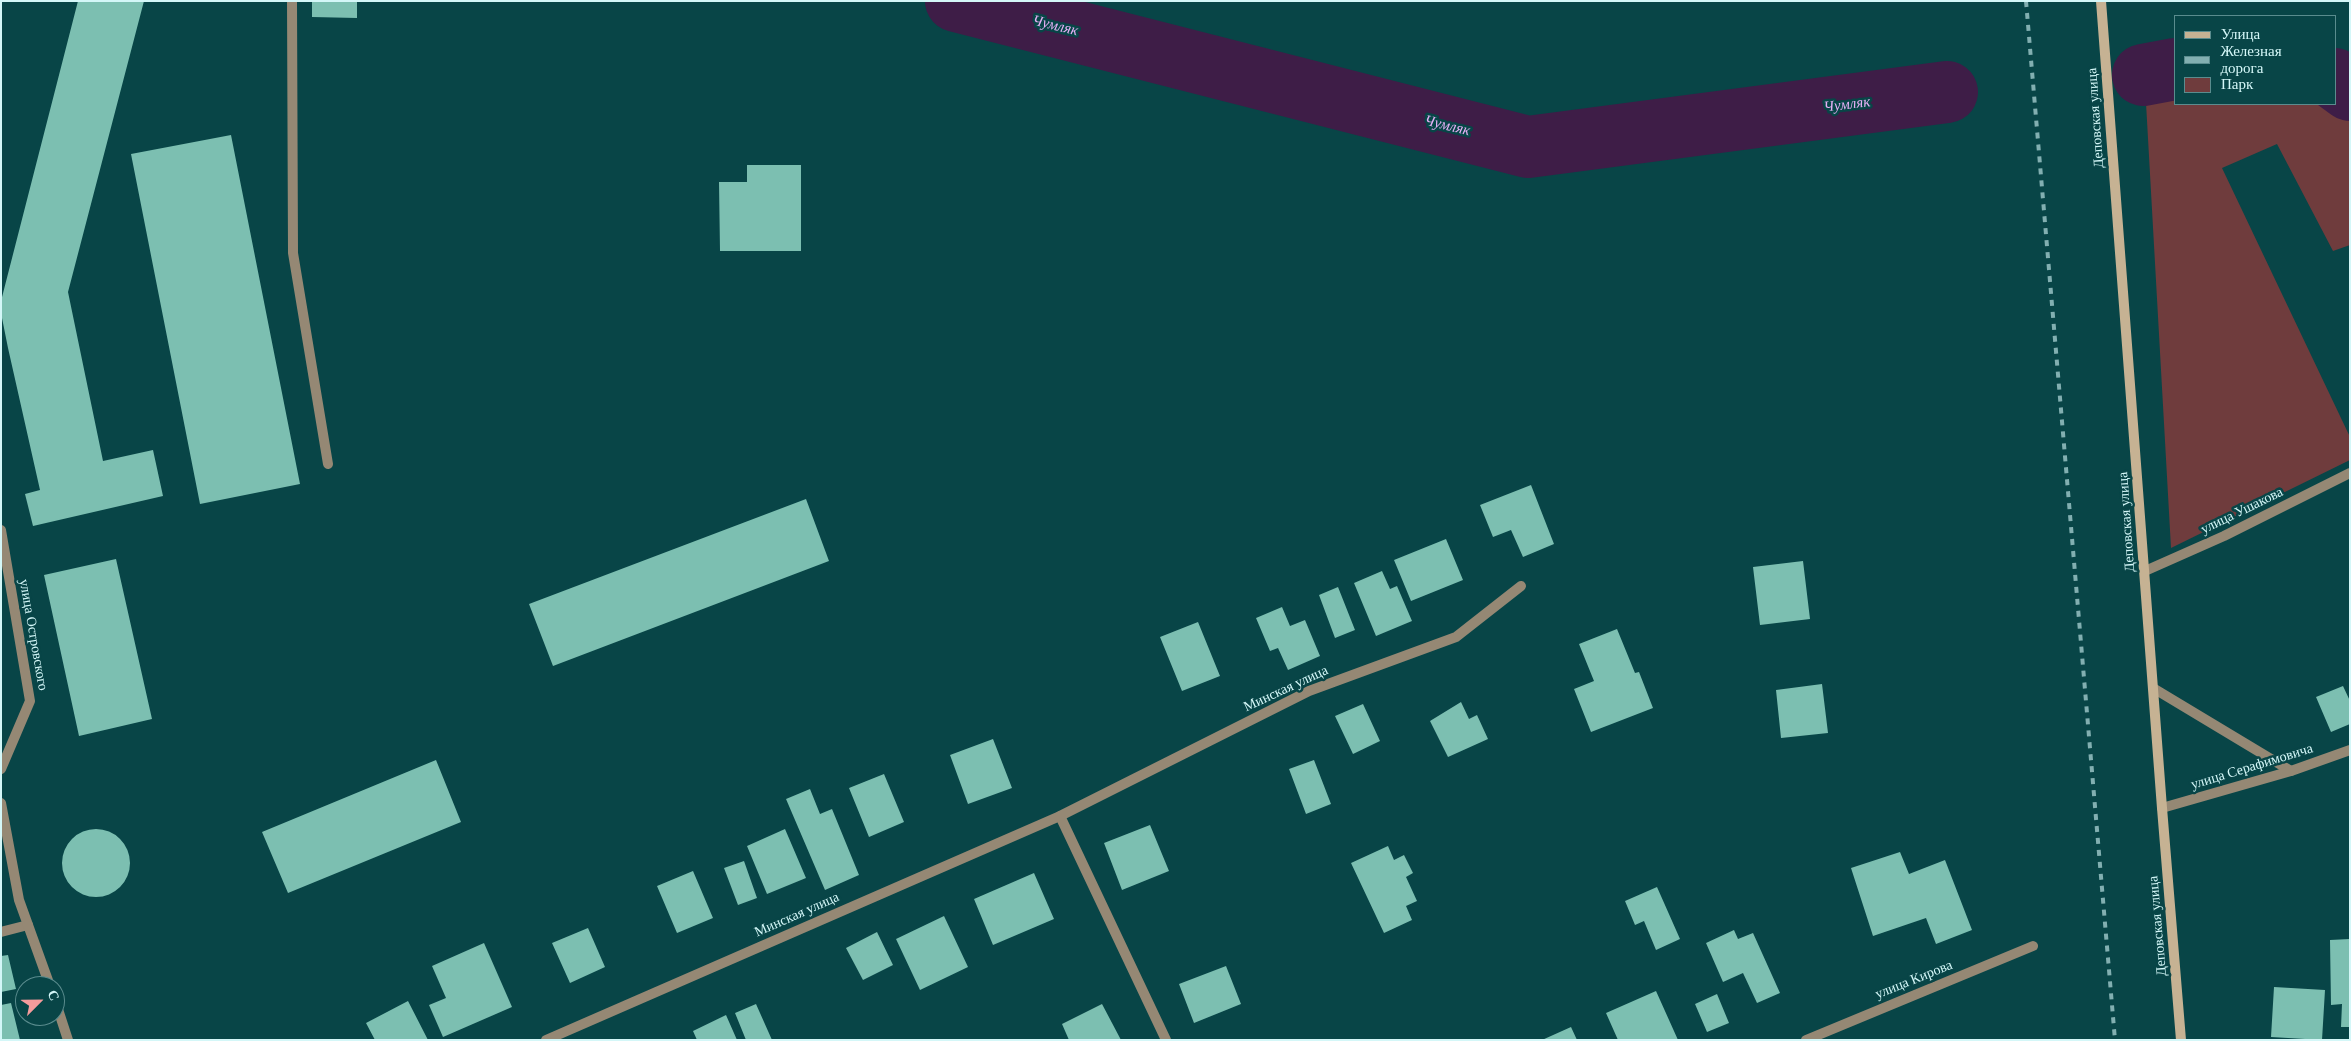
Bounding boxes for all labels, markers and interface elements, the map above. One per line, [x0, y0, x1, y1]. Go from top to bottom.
water label: Чумляк [1030, 12, 1080, 40]
legend [2174, 15, 2336, 105]
text: Улица [2221, 26, 2260, 42]
text: Железная дорога [2220, 43, 2282, 76]
street label: Деповская улица [2084, 67, 2108, 169]
text: Парк [2221, 76, 2253, 92]
water label: Чумляк [1823, 93, 1871, 117]
water label: Чумляк [1422, 112, 1472, 140]
street label: Деповская улица [2115, 471, 2139, 573]
street label: улица Ушакова [2198, 484, 2286, 538]
street label: улица Островского [15, 578, 51, 692]
street label: Минская улица [1241, 662, 1331, 716]
street label: улица Серафимовича [2189, 740, 2315, 794]
street label: Деповская улица [2145, 875, 2171, 977]
street label: Минская улица [752, 889, 842, 941]
street label: улица Кирова [1873, 957, 1955, 1003]
north arrow [15, 976, 65, 1026]
text: С [44, 988, 62, 1003]

